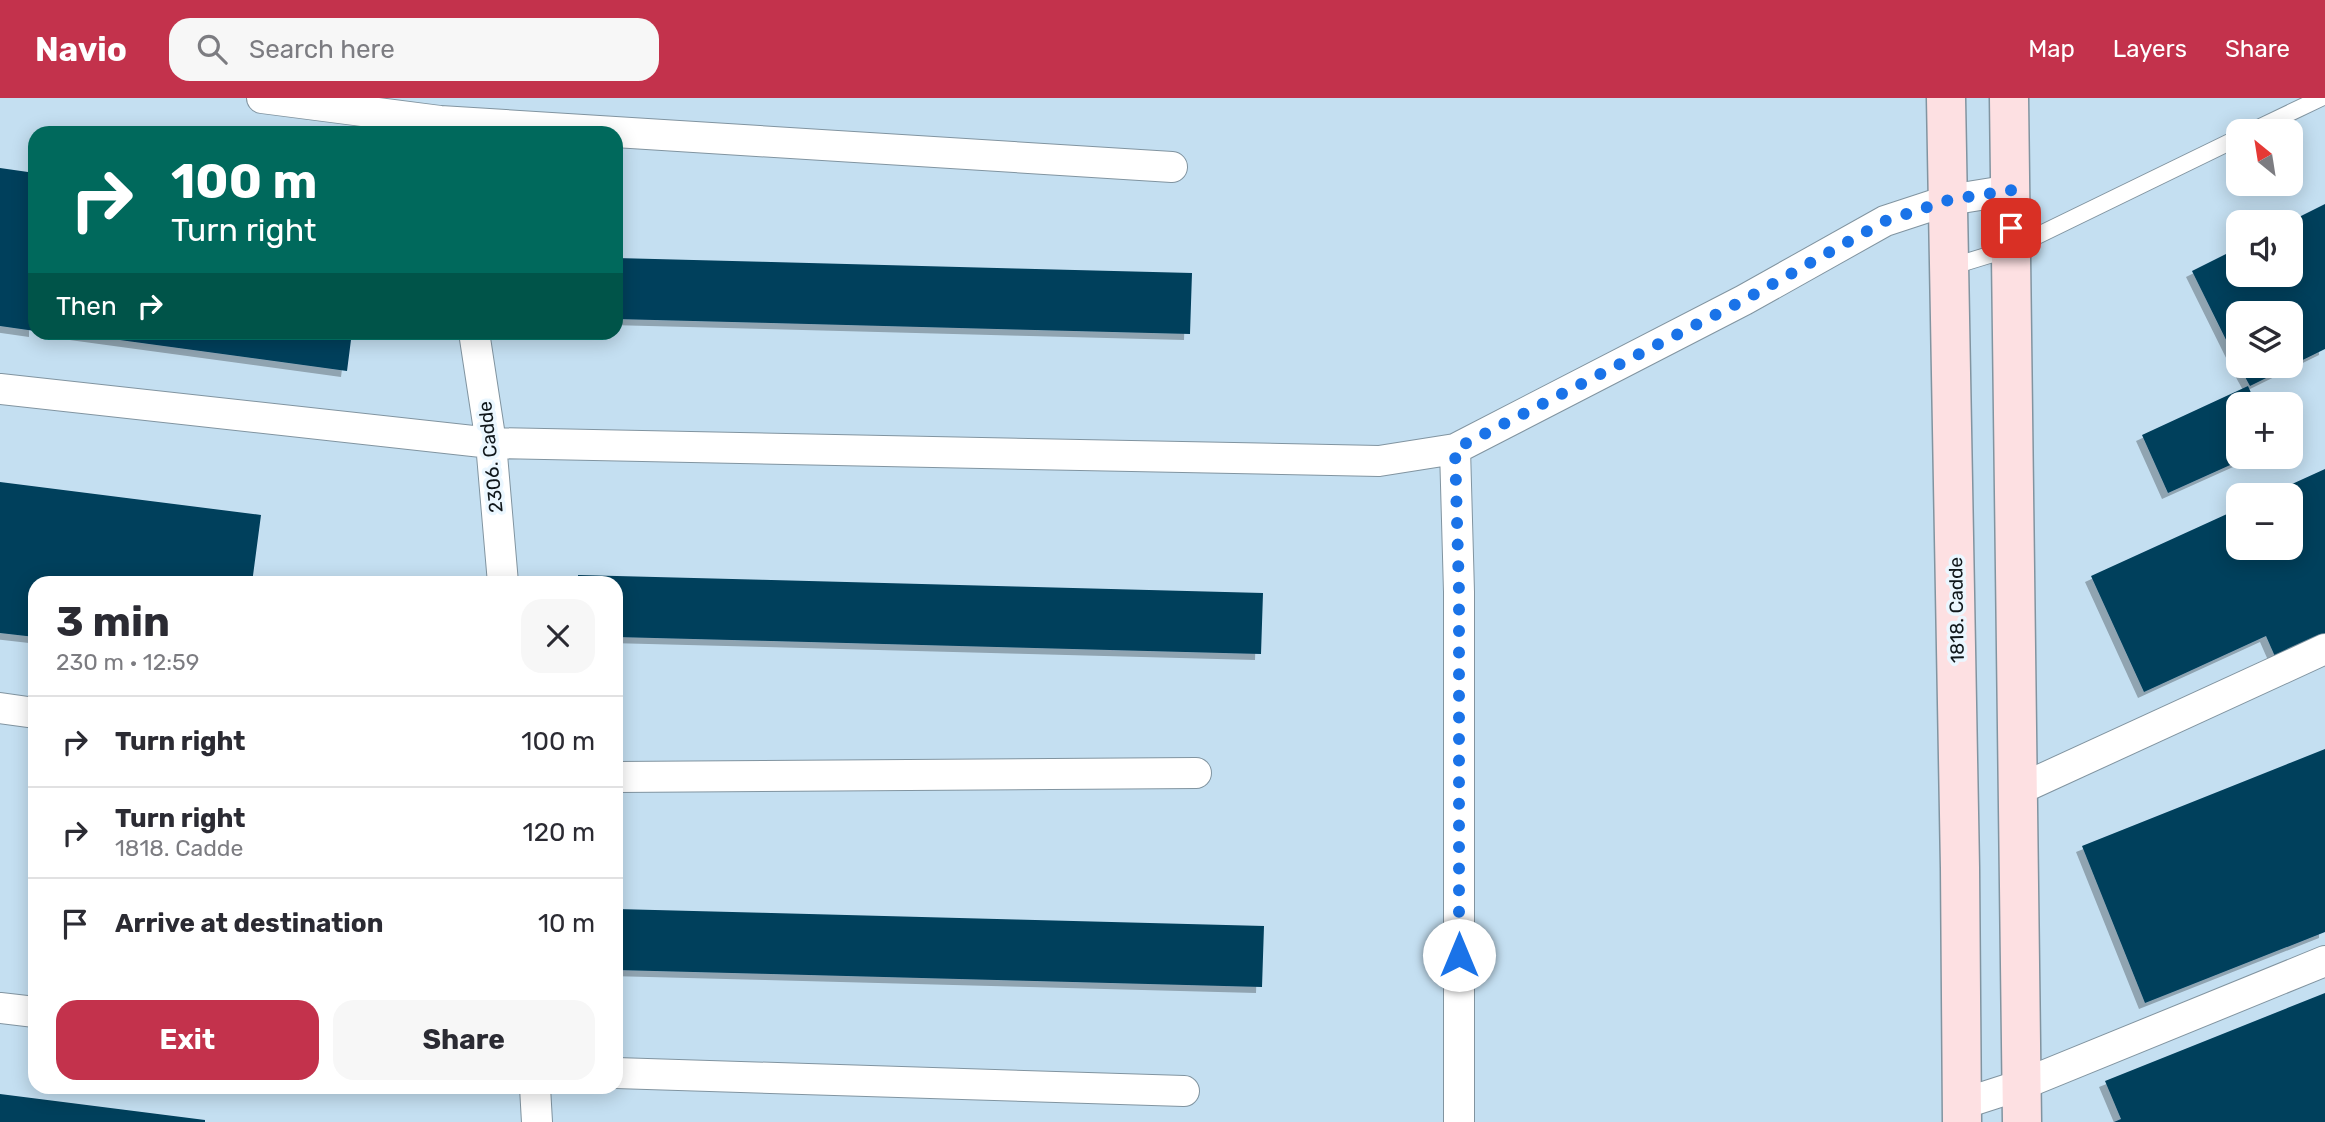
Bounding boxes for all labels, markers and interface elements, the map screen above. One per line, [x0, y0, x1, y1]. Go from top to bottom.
search box [169, 18, 659, 81]
text: Navio [35, 30, 127, 69]
icon: search [193, 30, 231, 68]
text: Search here [249, 34, 395, 65]
text: Map [2028, 35, 2075, 63]
text: Layers [2113, 35, 2187, 63]
text: Share [2225, 35, 2290, 63]
north arrow [2226, 119, 2303, 196]
map controls [2226, 119, 2303, 560]
text: 100 m [171, 152, 317, 210]
icon: right [56, 154, 147, 245]
pin [1981, 198, 2041, 258]
icon: arrive [1992, 209, 2030, 247]
button: sound [2226, 210, 2303, 287]
text: Turn right [171, 211, 316, 249]
icon: right [131, 287, 169, 325]
text: Then [56, 291, 117, 322]
button: layers [2226, 301, 2303, 378]
button: + [2226, 392, 2303, 469]
street label: 2306. Cadde [473, 400, 508, 514]
button: − [2226, 483, 2303, 560]
street label: 1818. Cadde [1944, 557, 1969, 663]
text: 3 min [56, 597, 170, 647]
button: close [521, 599, 595, 673]
text: 230 m · 12:59 [56, 648, 199, 676]
icon: right [56, 723, 94, 761]
text: Turn right [115, 726, 245, 757]
text: 100 m [521, 726, 595, 757]
text: Turn right [115, 803, 245, 834]
icon: right [56, 814, 94, 852]
text: 120 m [523, 817, 595, 848]
text: 1818. Cadde [115, 834, 243, 862]
icon: arrive [56, 905, 94, 943]
text: Arrive at destination [115, 908, 383, 939]
text: 10 m [538, 908, 595, 939]
position arrow [1422, 918, 1496, 992]
button: Exit [56, 1000, 319, 1080]
button: Share [333, 1000, 595, 1080]

